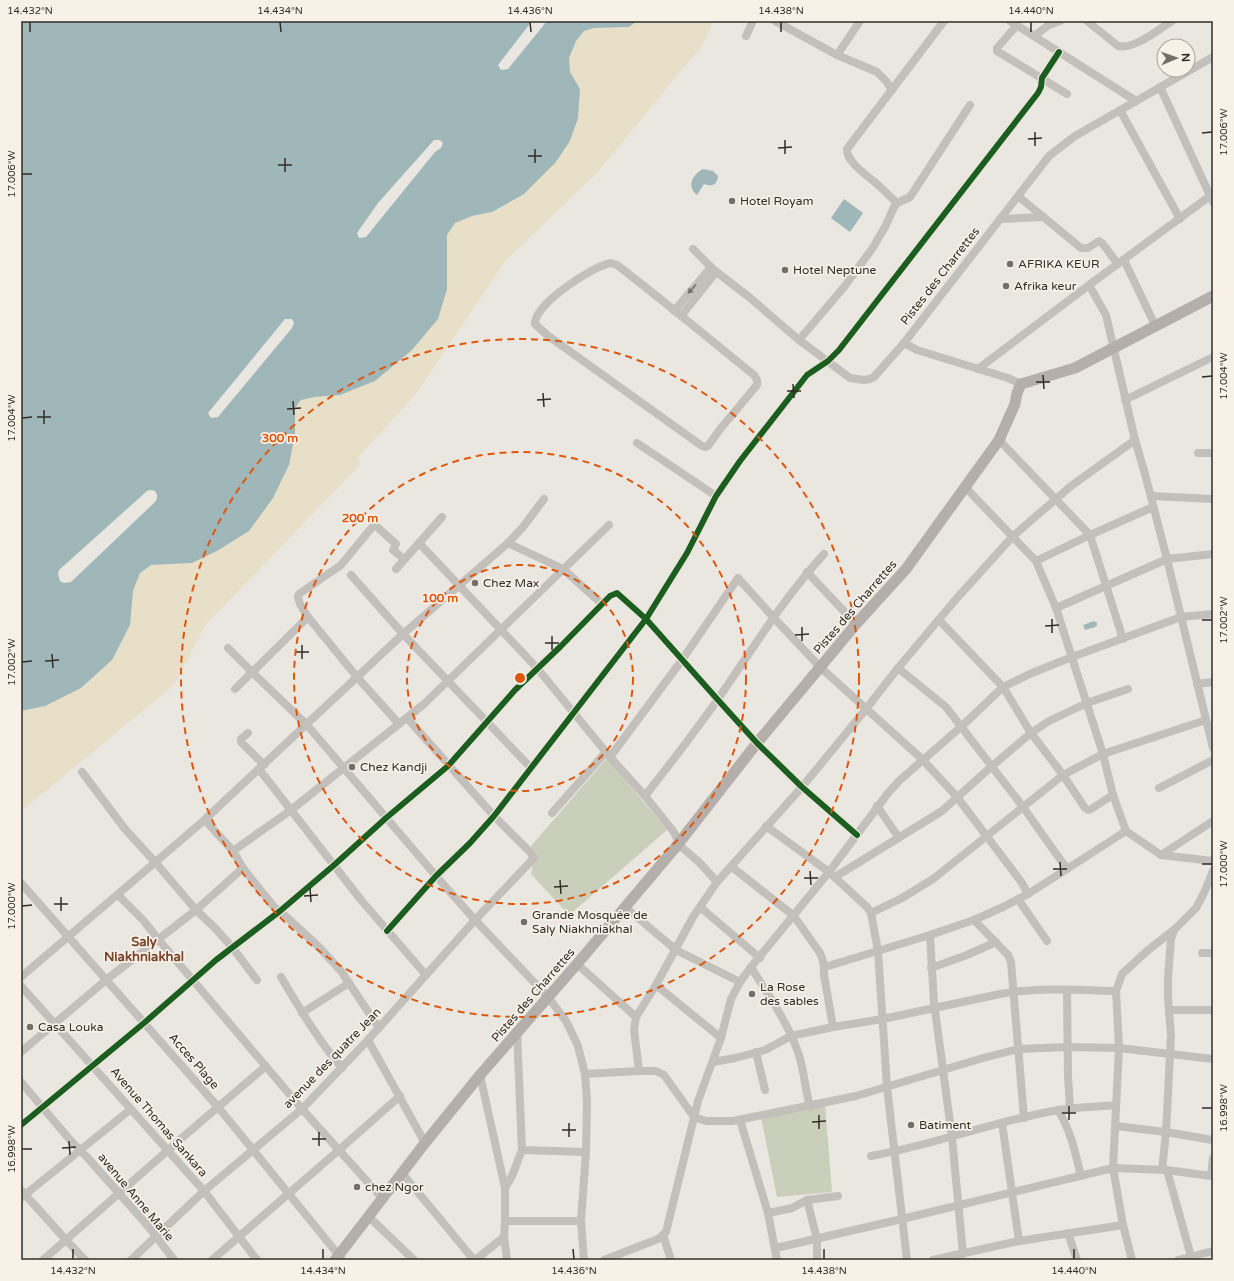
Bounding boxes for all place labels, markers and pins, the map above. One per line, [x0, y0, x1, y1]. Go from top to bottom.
place label: Hotel Royam [740, 194, 813, 208]
marker: Hotel Royam [727, 196, 737, 206]
place label: AFRIKA KEUR [1018, 257, 1099, 271]
marker: AFRIKA KEUR [1005, 259, 1015, 269]
place label: Hotel Neptune [793, 263, 877, 277]
marker: Hotel Neptune [780, 265, 790, 275]
place label: Afrika keur [1014, 279, 1077, 293]
marker: Afrika keur [1001, 281, 1011, 291]
place label: Chez Max [483, 576, 539, 590]
marker: Chez Max [470, 578, 480, 588]
centre of rings [513, 671, 527, 685]
place label: Chez Kandji [360, 760, 427, 774]
marker: Chez Kandji [347, 762, 357, 772]
place label: Grande Mosquée de Saly Niakhniakhal [532, 908, 648, 936]
marker: Grande Mosquée de Saly Niakhniakhal [519, 917, 529, 927]
place label: La Rose des sables [760, 980, 819, 1008]
marker: La Rose des sables [747, 989, 757, 999]
place label: Casa Louka [38, 1020, 103, 1034]
marker: Casa Louka [25, 1022, 35, 1032]
place label: Batiment [919, 1118, 971, 1132]
marker: Batiment [906, 1120, 916, 1130]
place label: chez Ngor [365, 1180, 424, 1194]
marker: chez Ngor [352, 1182, 362, 1192]

